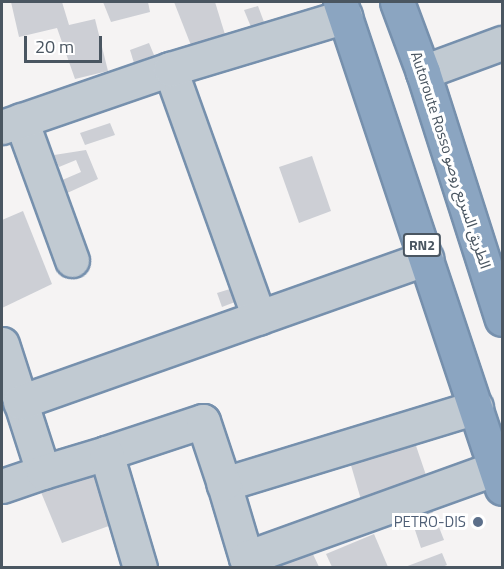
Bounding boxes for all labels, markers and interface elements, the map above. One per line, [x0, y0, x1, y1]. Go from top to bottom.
scale bar [27, 24, 105, 62]
text: 20 m [35, 33, 74, 60]
street label: Autoroute Rosso الطريق السريع روصو [407, 49, 495, 271]
road number: RN2 [402, 234, 442, 256]
place label: PETRO-DIS [394, 513, 466, 531]
marker: PETRO-DIS [471, 515, 485, 529]

